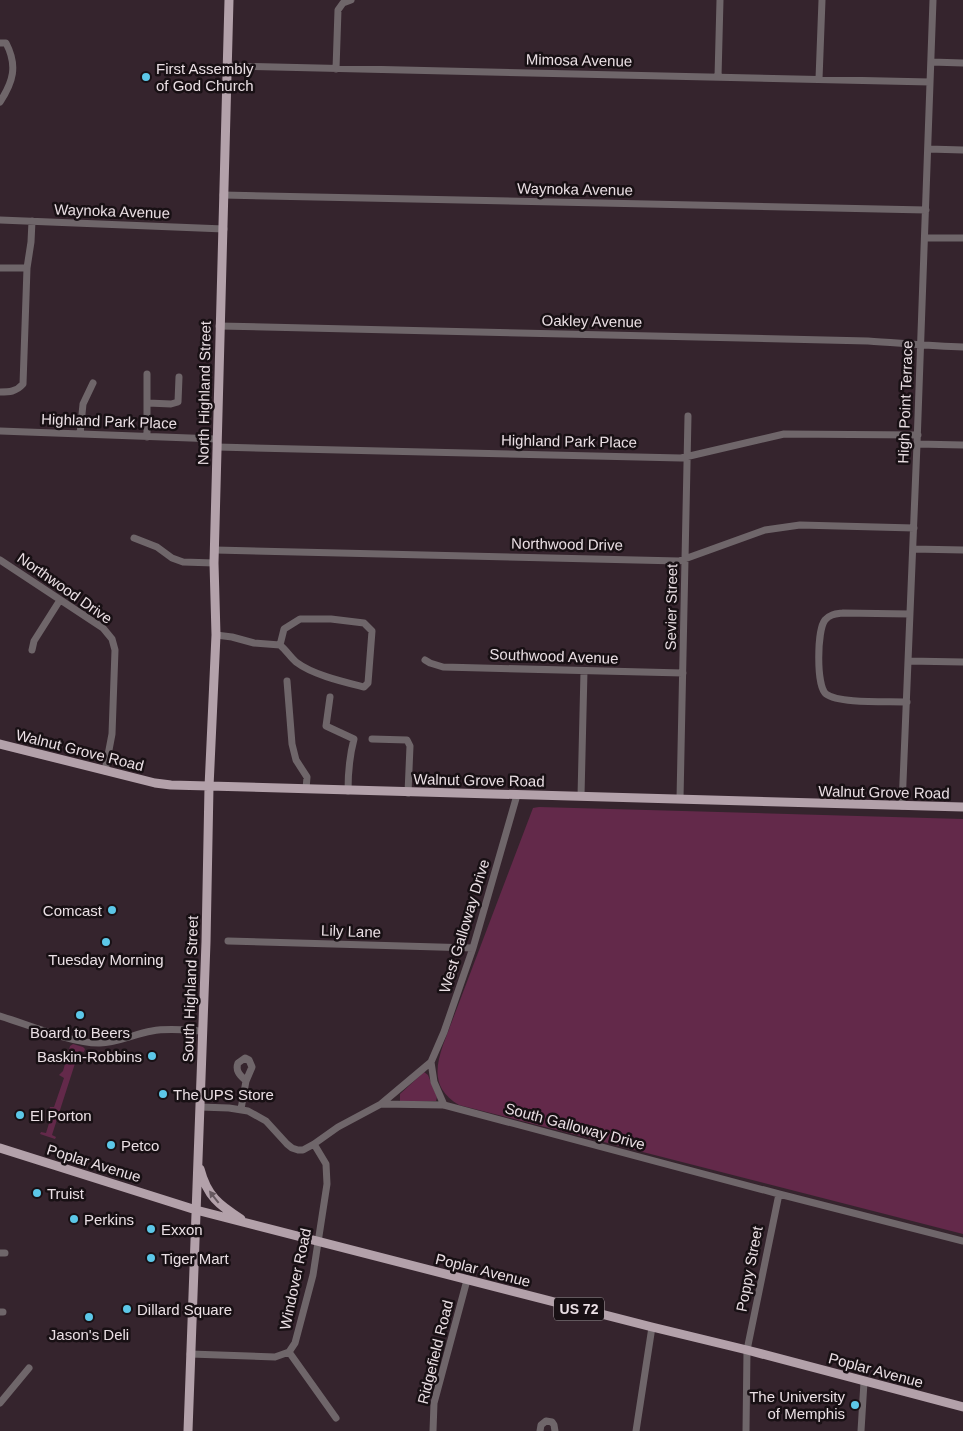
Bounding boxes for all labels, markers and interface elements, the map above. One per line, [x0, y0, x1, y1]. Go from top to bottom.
street label: Mimosa Avenue [526, 51, 632, 69]
place label: First Assembly of God Church [156, 60, 254, 94]
marker: First Assembly of God Church [140, 71, 152, 83]
street label: Waynoka Avenue [517, 179, 633, 199]
street label: Waynoka Avenue [54, 200, 170, 222]
street label: Oakley Avenue [542, 312, 642, 330]
street label: North Highland Street [194, 320, 214, 465]
street label: High Point Terrace [894, 340, 916, 464]
street label: Highland Park Place [41, 410, 177, 432]
street label: Highland Park Place [501, 431, 637, 451]
street label: Northwood Drive [511, 535, 623, 553]
street label: Northwood Drive [14, 549, 116, 627]
street label: Sevier Street [662, 563, 680, 651]
street label: Southwood Avenue [489, 645, 619, 667]
street label: Walnut Grove Road [14, 726, 146, 774]
street label: Walnut Grove Road [413, 770, 545, 790]
street label: Walnut Grove Road [818, 782, 950, 802]
street label: West Galloway Drive [436, 857, 492, 995]
place label: Comcast [43, 902, 103, 919]
marker: Comcast [106, 904, 118, 916]
street label: South Highland Street [179, 915, 201, 1063]
street label: Lily Lane [321, 921, 381, 941]
marker: Tuesday Morning [100, 936, 112, 948]
place label: Tuesday Morning [48, 951, 164, 968]
marker: Board to Beers [74, 1009, 86, 1021]
place label: Board to Beers [30, 1024, 130, 1041]
place label: Baskin-Robbins [37, 1048, 142, 1065]
marker: Baskin-Robbins [146, 1050, 158, 1062]
place label: The UPS Store [173, 1086, 274, 1103]
marker: The UPS Store [157, 1088, 169, 1100]
street label: South Galloway Drive [503, 1099, 647, 1153]
place label: El Porton [30, 1107, 92, 1124]
marker: El Porton [14, 1109, 26, 1121]
place label: Petco [121, 1137, 159, 1154]
marker: Petco [105, 1139, 117, 1151]
street label: Poplar Avenue [45, 1141, 143, 1185]
place label: Truist [47, 1185, 85, 1202]
marker: Truist [31, 1187, 43, 1199]
one-way arrow [208, 1191, 219, 1204]
place label: Perkins [84, 1211, 134, 1228]
marker: Perkins [68, 1213, 80, 1225]
place label: Exxon [161, 1221, 203, 1238]
marker: Exxon [145, 1223, 157, 1235]
street label: Poppy Street [732, 1224, 766, 1313]
street label: Windover Road [276, 1227, 314, 1331]
place label: Tiger Mart [161, 1250, 230, 1267]
street label: Poplar Avenue [434, 1250, 532, 1290]
marker: Tiger Mart [145, 1252, 157, 1264]
street label: Ridgefield Road [414, 1298, 456, 1406]
road number: US 72 [554, 1298, 604, 1320]
place label: Dillard Square [137, 1301, 232, 1318]
marker: Dillard Square [121, 1303, 133, 1315]
marker: Jason's Deli [83, 1311, 95, 1323]
place label: Jason's Deli [49, 1326, 129, 1343]
street label: Poplar Avenue [827, 1349, 925, 1391]
place label: The University of Memphis [749, 1388, 846, 1422]
marker: The University of Memphis [849, 1399, 861, 1411]

